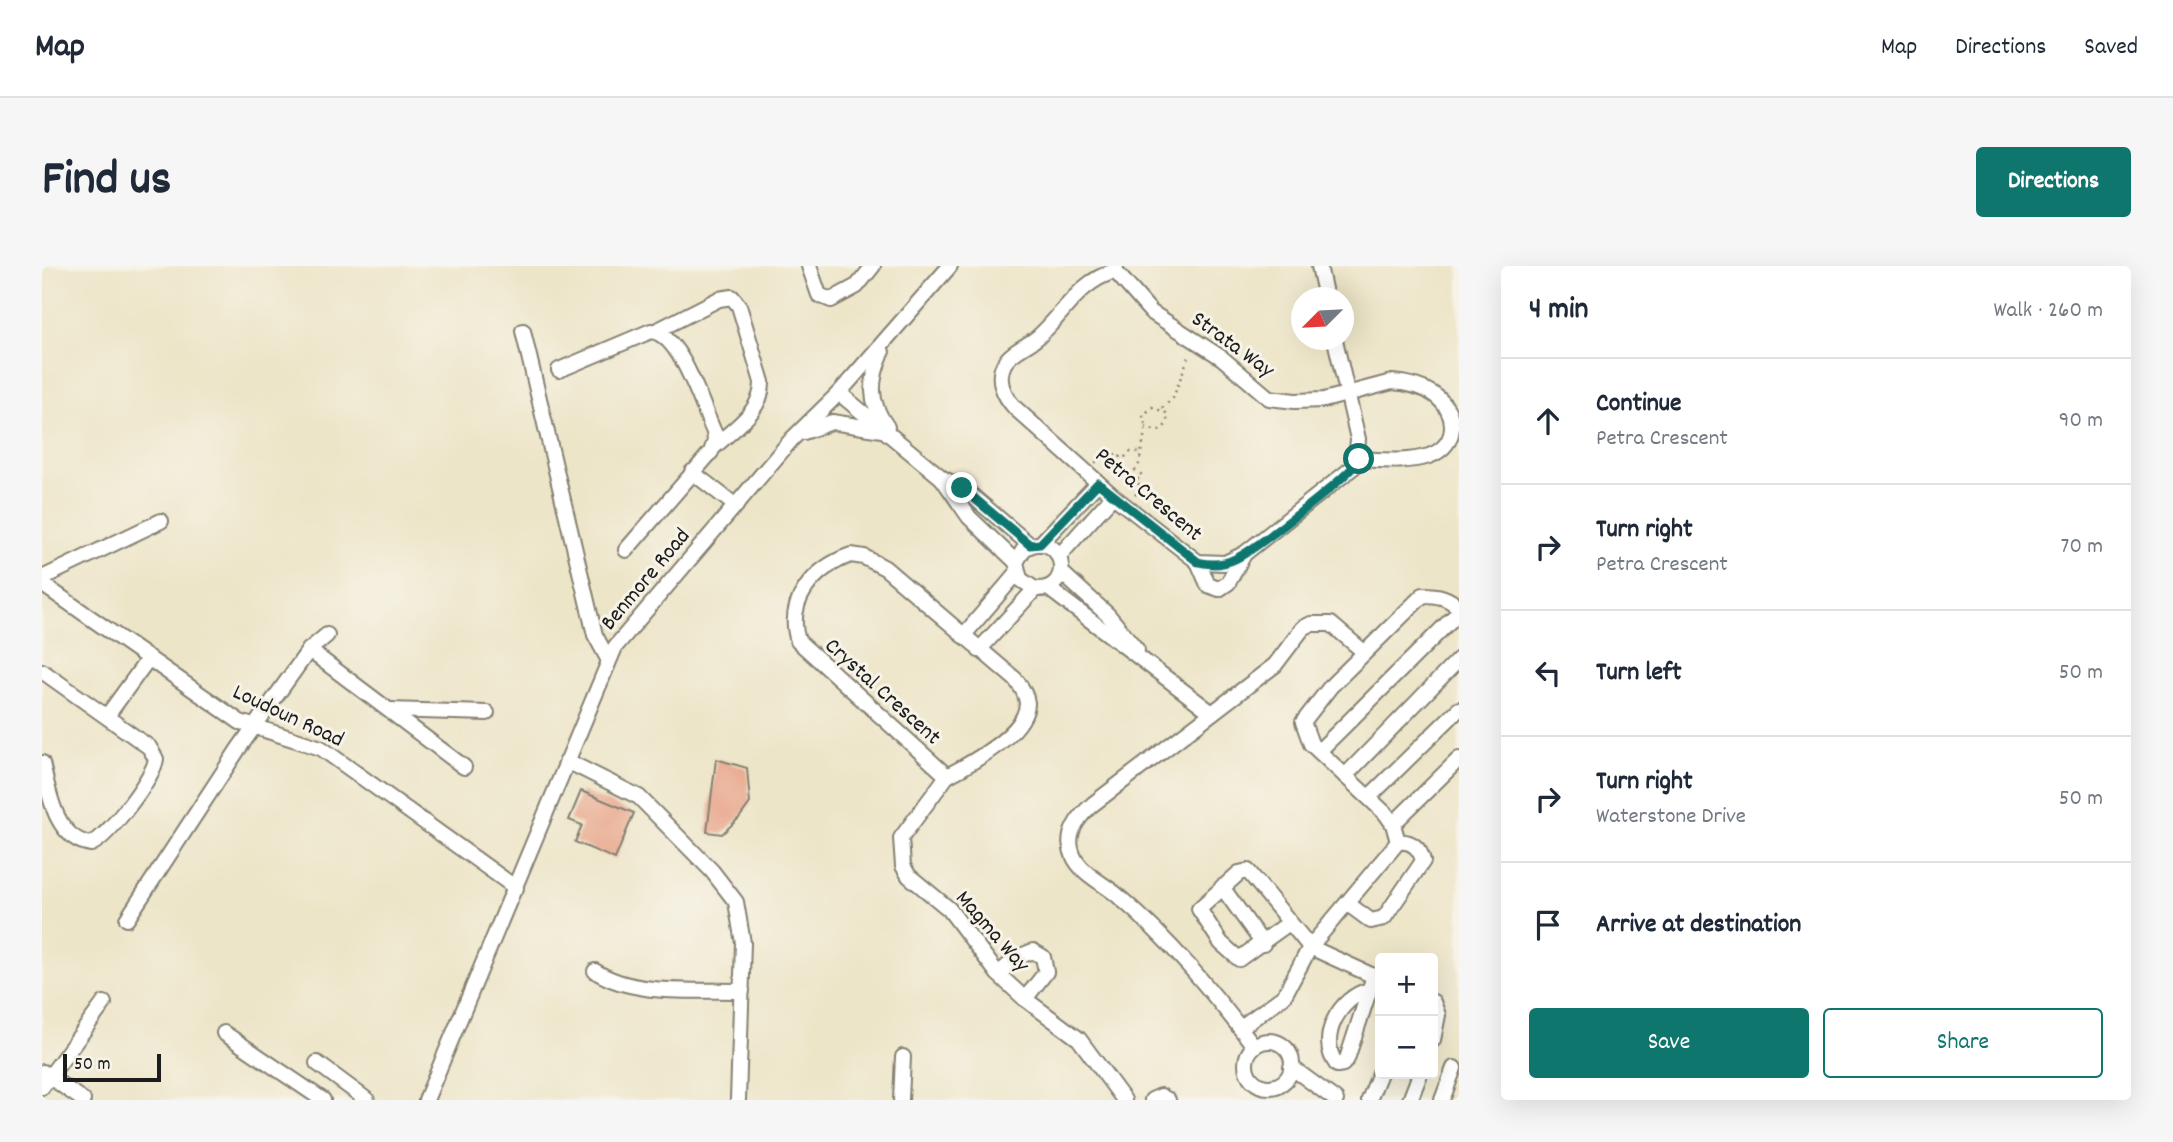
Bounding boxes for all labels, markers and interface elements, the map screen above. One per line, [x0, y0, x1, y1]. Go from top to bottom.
text: Map [35, 25, 85, 72]
text: Map [1881, 31, 1917, 65]
text: Directions [1955, 31, 2046, 65]
text: Saved [2084, 31, 2138, 65]
text: Find us [42, 147, 171, 217]
button: Directions [1976, 147, 2131, 217]
north arrow [1291, 287, 1354, 350]
text: 4 min [1529, 290, 1588, 333]
text: Walk · 260 m [1993, 295, 2103, 328]
street label: Strata Way [1183, 304, 1281, 388]
text: Continue [1596, 386, 1681, 423]
icon: ahead [1529, 402, 1567, 440]
text: 90 m [2059, 405, 2103, 438]
text: Petra Crescent [1596, 423, 1728, 456]
street label: Petra Crescent [1087, 441, 1209, 551]
route start [1343, 443, 1374, 474]
route end [946, 472, 977, 503]
text: Turn right [1596, 512, 1693, 549]
street label: Benmore Road [594, 522, 699, 639]
icon: right [1529, 528, 1567, 566]
text: 70 m [2061, 531, 2103, 564]
text: Petra Crescent [1596, 549, 1728, 582]
street label: Crystal Crescent [816, 631, 947, 754]
icon: left [1529, 654, 1567, 692]
text: Turn left [1596, 655, 1682, 692]
text: 50 m [2059, 657, 2103, 690]
street label: Loudoun Road [226, 677, 349, 757]
text: Turn right [1596, 764, 1693, 801]
icon: right [1529, 780, 1567, 818]
text: 50 m [2059, 783, 2103, 816]
text: Waterstone Drive [1596, 801, 1746, 834]
street label: Magma Way [946, 884, 1037, 981]
icon: arrive [1529, 906, 1567, 944]
text: Arrive at destination [1596, 907, 1801, 944]
map controls [1375, 953, 1438, 1079]
button: + [1375, 953, 1438, 1016]
button: Save [1529, 1008, 1809, 1078]
button: Share [1823, 1008, 2103, 1078]
button: − [1375, 1016, 1438, 1079]
scale bar [63, 1051, 161, 1083]
text: 50 m [74, 1052, 111, 1079]

